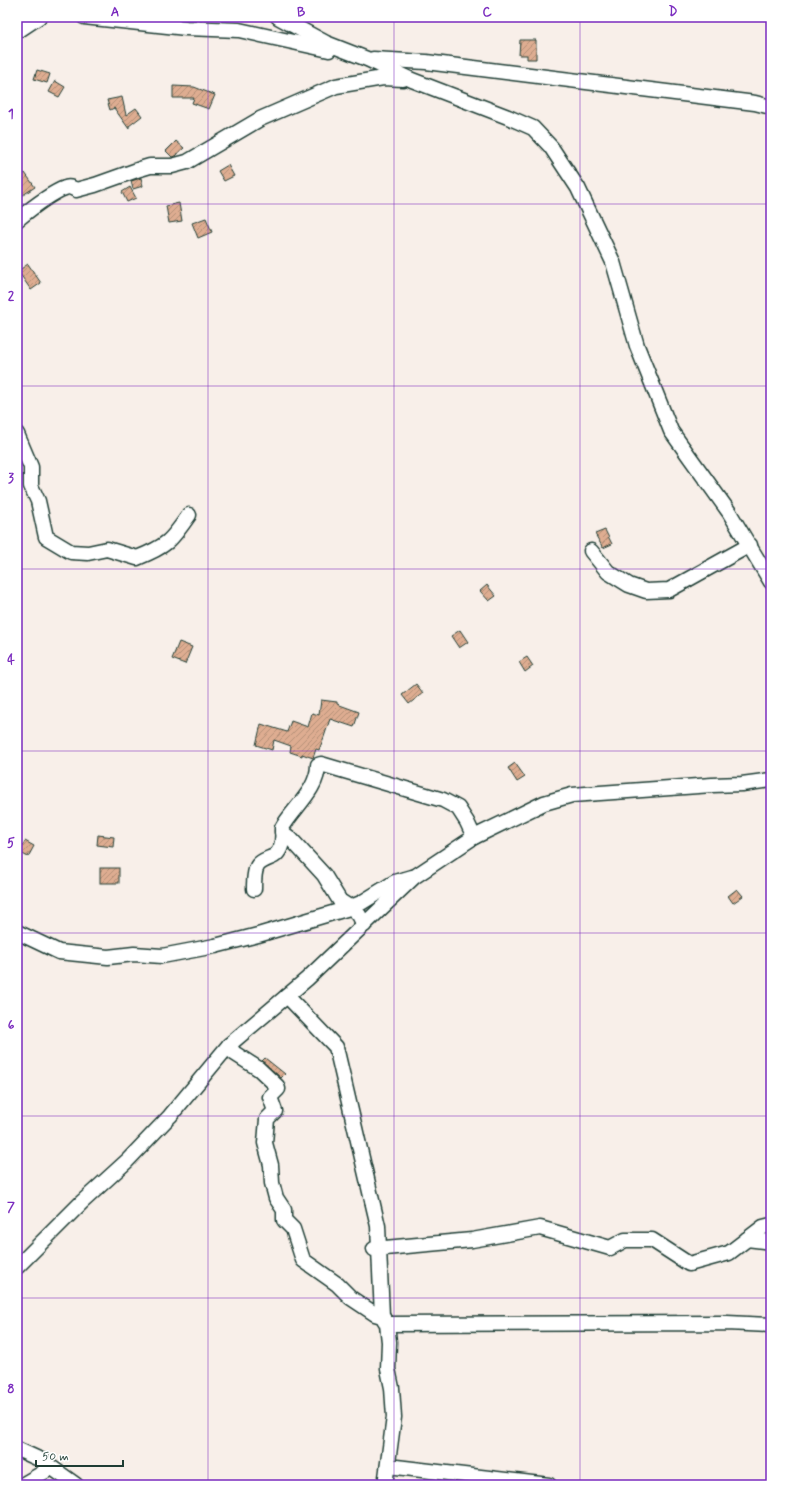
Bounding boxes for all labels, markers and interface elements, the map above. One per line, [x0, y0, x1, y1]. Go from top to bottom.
text: A [111, 4, 119, 21]
text: B [297, 4, 306, 21]
text: C [482, 4, 492, 21]
text: D [669, 4, 678, 21]
text: 1 [8, 106, 14, 123]
text: 2 [8, 288, 15, 305]
text: 3 [8, 470, 14, 487]
text: 4 [7, 652, 15, 669]
text: 5 [7, 835, 15, 852]
text: 6 [8, 1017, 15, 1034]
text: 7 [7, 1199, 15, 1216]
text: 8 [7, 1381, 15, 1398]
scale bar [36, 1442, 123, 1468]
text: 50 m [42, 1449, 69, 1465]

